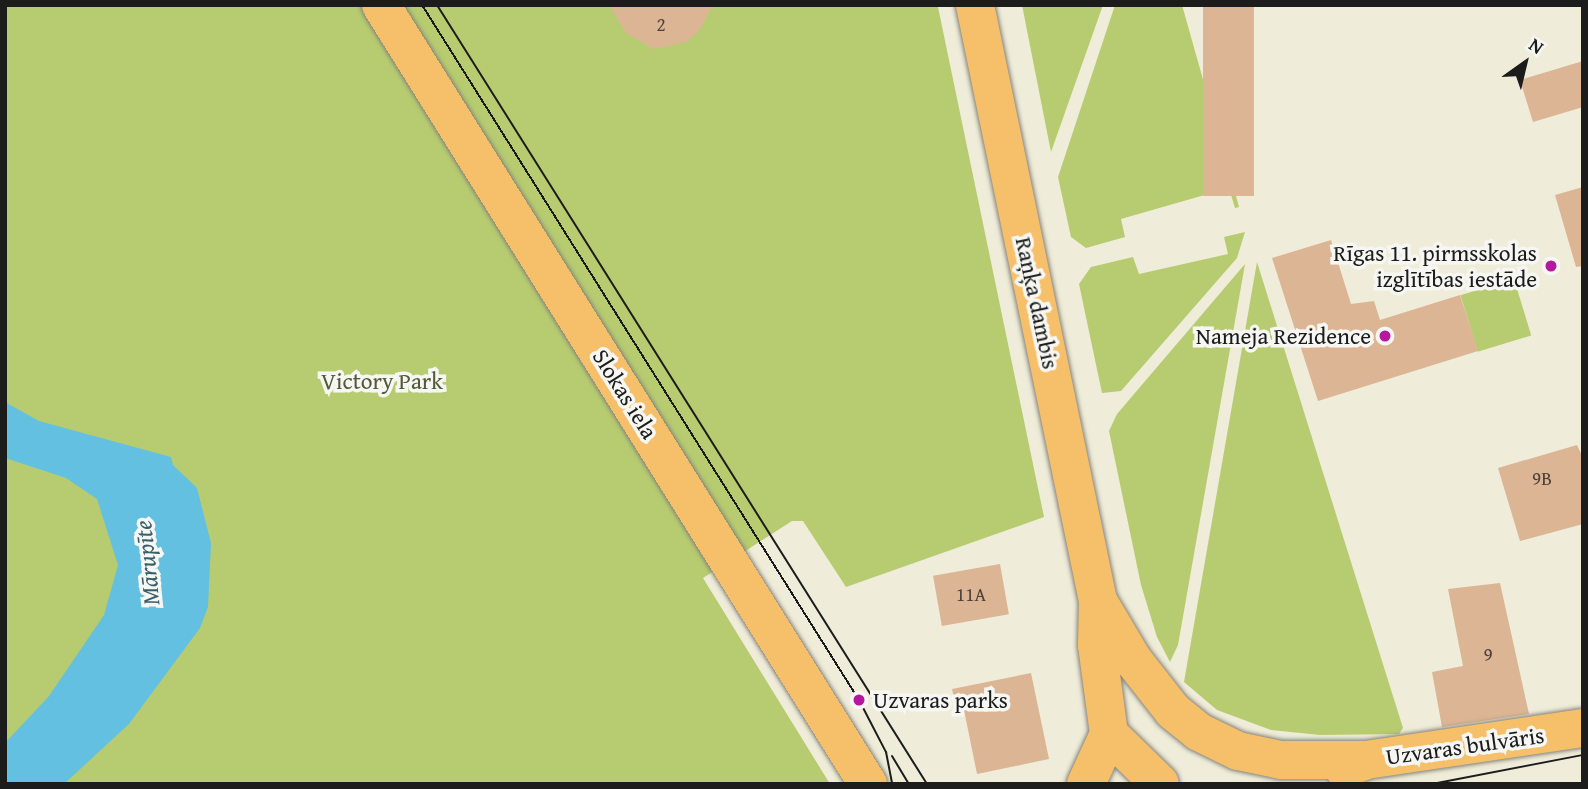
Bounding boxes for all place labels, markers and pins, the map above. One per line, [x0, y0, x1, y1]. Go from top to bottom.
place label: Rīgas 11. pirmsskolas izglītības iestāde [1333, 239, 1537, 293]
marker: Rīgas 11. pirmsskolas izglītības iestāde [1543, 258, 1559, 274]
place label: Nameja Rezidence [1196, 322, 1371, 350]
marker: Nameja Rezidence [1377, 328, 1393, 344]
place label: Uzvaras parks [873, 686, 1008, 714]
marker: Uzvaras parks [851, 692, 867, 708]

